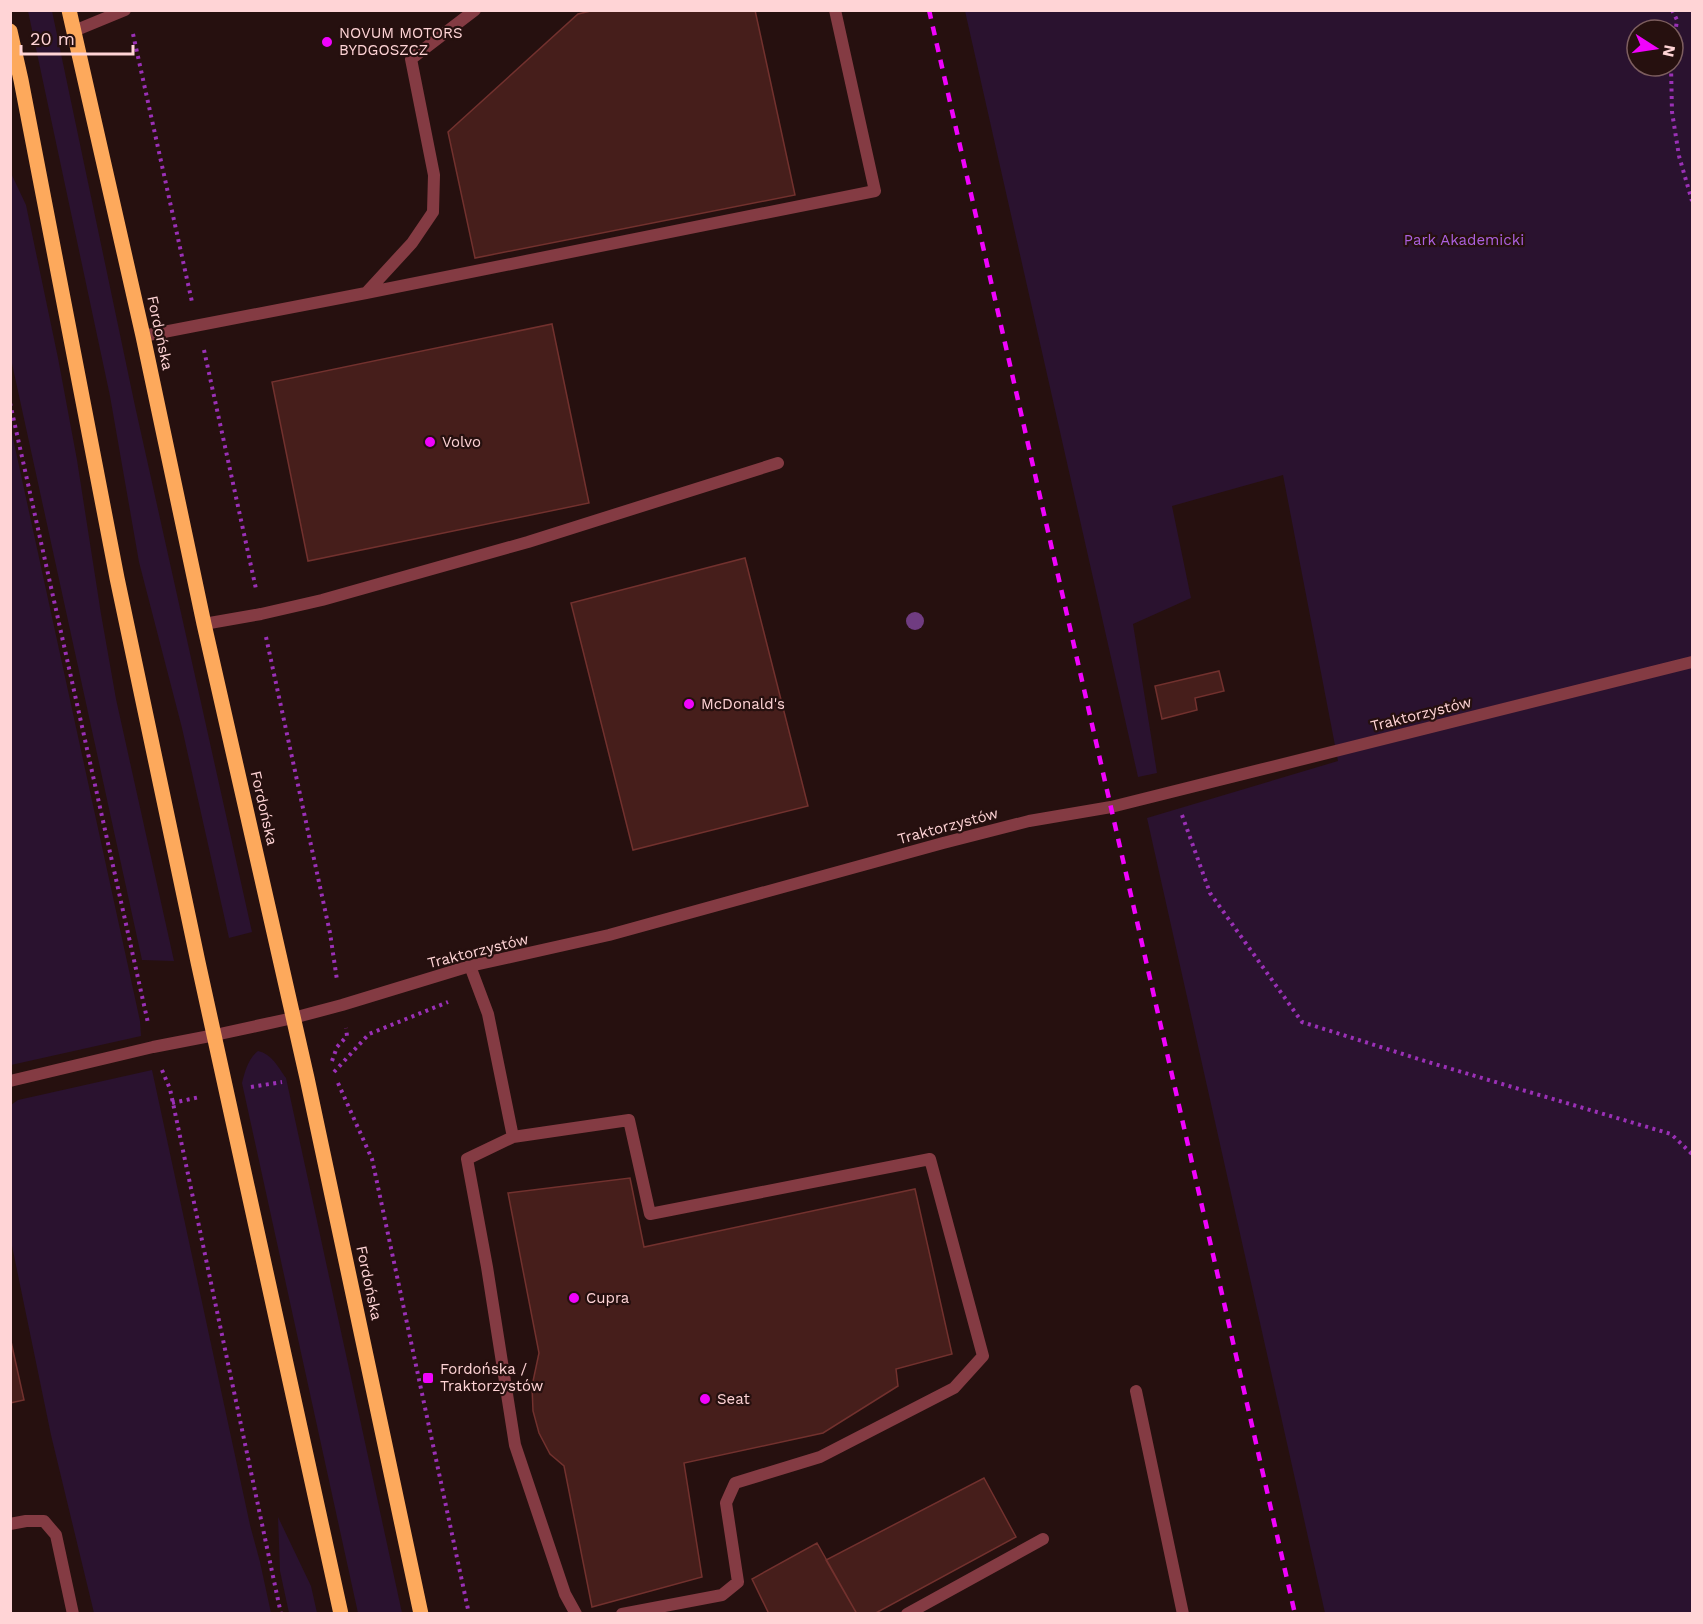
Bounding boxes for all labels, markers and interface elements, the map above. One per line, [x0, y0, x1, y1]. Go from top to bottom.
scale bar [21, 18, 134, 56]
north arrow [1625, 18, 1685, 78]
place label: NOVUM MOTORS BYDGOSZCZ [339, 24, 463, 59]
text: 20 m [30, 28, 75, 49]
marker: NOVUM MOTORS BYDGOSZCZ [320, 35, 334, 49]
text: N [1659, 43, 1680, 59]
park label: Park Akademicki [1404, 231, 1524, 249]
street label: Fordońska [143, 294, 177, 372]
place label: Volvo [442, 433, 481, 451]
marker: Volvo [423, 435, 437, 449]
street label: Traktorzystów [1369, 693, 1474, 735]
place label: McDonald's [701, 695, 785, 713]
marker: McDonald's [682, 697, 696, 711]
street label: Fordońska [247, 769, 281, 847]
street label: Traktorzystów [896, 804, 1001, 848]
street label: Traktorzystów [426, 930, 531, 972]
street label: Fordońska [352, 1244, 386, 1322]
place label: Cupra [586, 1289, 630, 1307]
marker: Cupra [567, 1291, 581, 1305]
place label: Fordońska / Traktorzystów [440, 1360, 544, 1395]
marker: Fordońska / Traktorzystów [421, 1371, 435, 1385]
place label: Seat [717, 1390, 750, 1408]
marker: Seat [698, 1392, 712, 1406]

